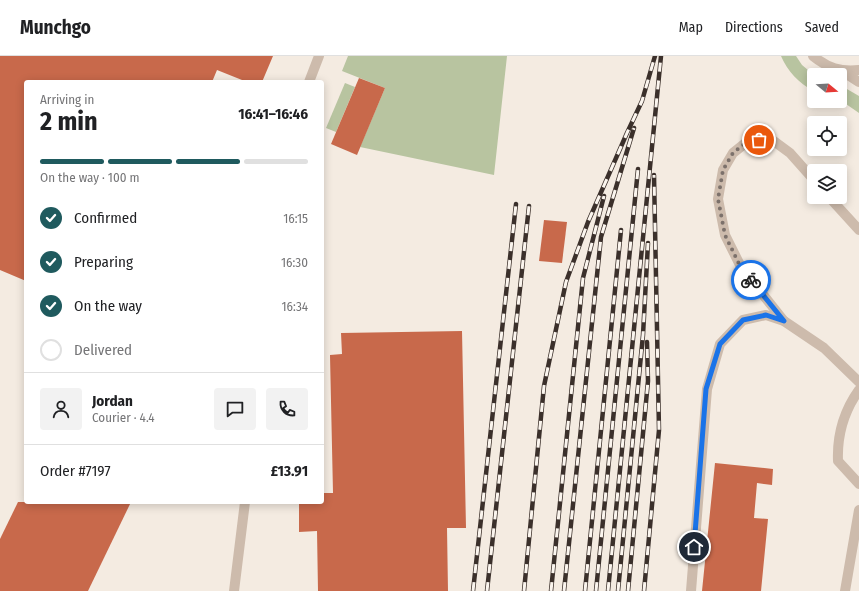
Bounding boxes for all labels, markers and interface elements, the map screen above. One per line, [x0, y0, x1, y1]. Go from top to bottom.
text: Munchgo [20, 16, 91, 39]
text: Map [679, 19, 703, 36]
text: Directions [725, 19, 783, 36]
text: Saved [805, 19, 839, 36]
north arrow [807, 68, 847, 108]
map controls [807, 68, 847, 204]
text: Arriving in [40, 92, 94, 107]
text: 16:41–16:46 [238, 105, 308, 123]
text: 2 min [40, 106, 98, 137]
button: locate [807, 116, 847, 156]
pin [742, 123, 776, 157]
icon: bag [748, 129, 770, 151]
button: layers [807, 164, 847, 204]
text: On the way · 100 m [40, 170, 140, 185]
icon: check [40, 207, 62, 229]
text: Confirmed [74, 209, 137, 227]
text: 16:15 [283, 211, 308, 226]
icon: check [40, 251, 62, 273]
text: Preparing [74, 253, 133, 271]
text: 16:30 [281, 255, 308, 270]
courier [731, 260, 771, 300]
icon: bike [740, 269, 762, 291]
icon: check [40, 295, 62, 317]
text: On the way [74, 297, 142, 315]
text: 16:34 [282, 299, 308, 314]
text: Delivered [74, 341, 132, 359]
button: person [40, 388, 82, 430]
button: chat [214, 388, 256, 430]
button: phone [266, 388, 308, 430]
text: Jordan [92, 392, 133, 410]
text: Courier · 4.4 [92, 410, 155, 425]
text: Order #7197 [40, 462, 110, 480]
text: £13.91 [271, 462, 308, 480]
pin [677, 530, 711, 564]
icon: home [683, 536, 705, 558]

